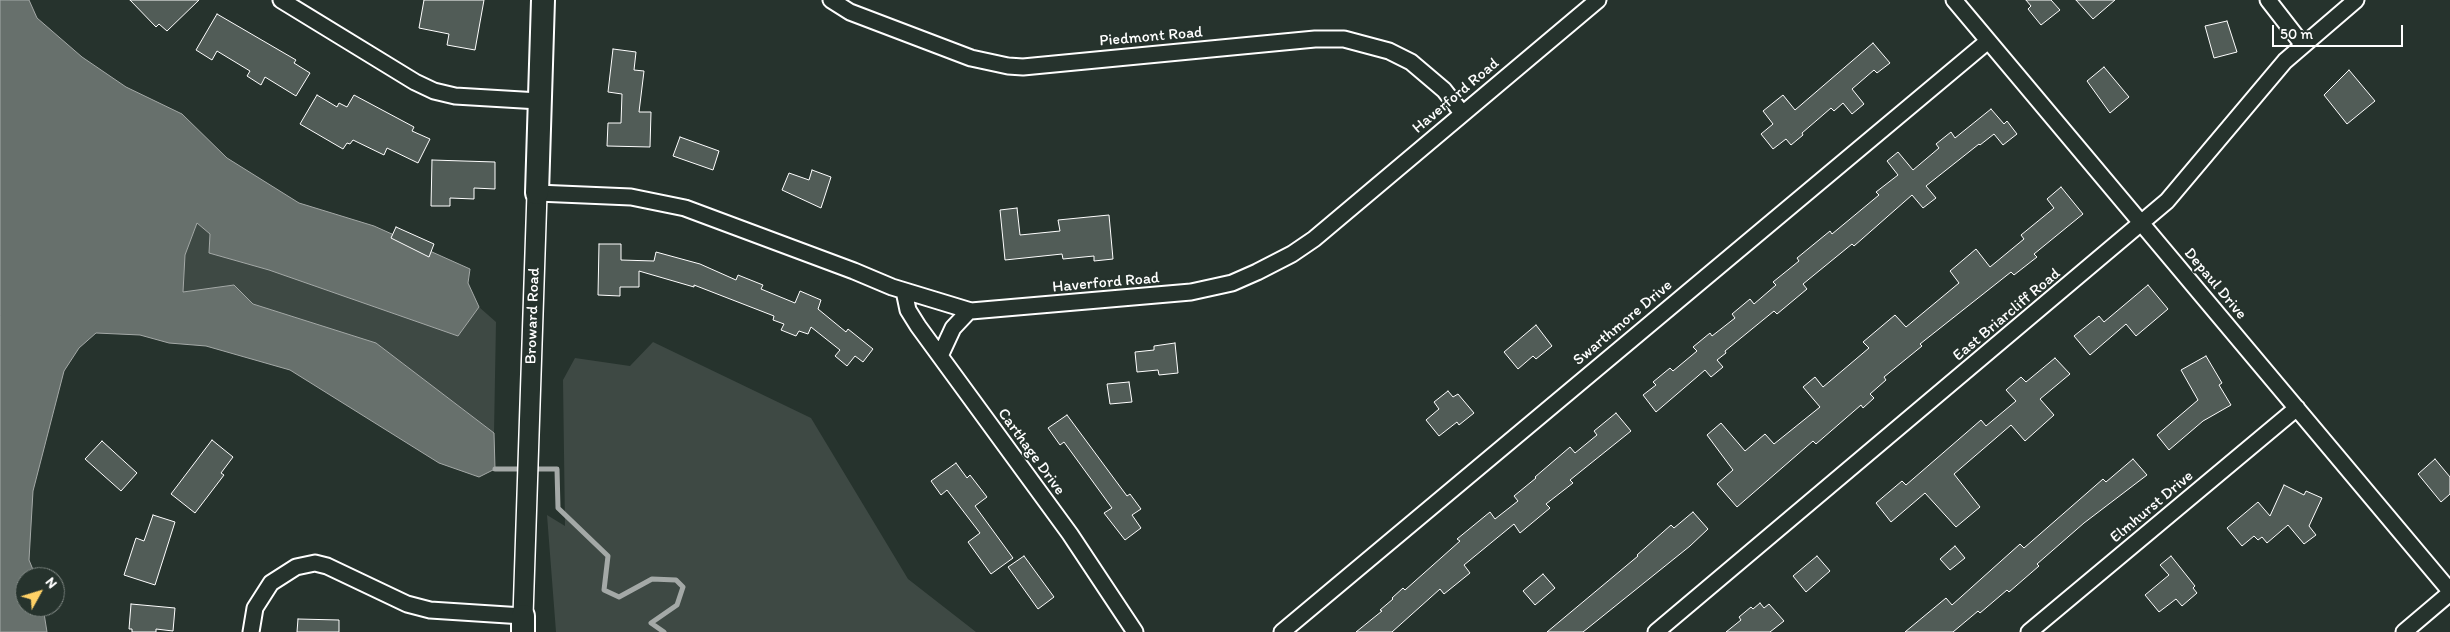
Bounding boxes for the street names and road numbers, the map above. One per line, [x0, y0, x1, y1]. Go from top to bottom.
street label: Piedmont Road [1098, 23, 1204, 51]
street label: Haverford Road [1409, 54, 1503, 138]
street label: Depaul Drive [2179, 244, 2251, 324]
street label: East Briarcliff Road [1949, 264, 2065, 366]
street label: Broward Road [522, 267, 544, 365]
street label: Haverford Road [1052, 269, 1160, 297]
street label: Swarthmore Drive [1570, 276, 1676, 370]
street label: Carthage Drive [993, 405, 1069, 499]
street label: Elmhurst Drive [2106, 467, 2198, 547]

